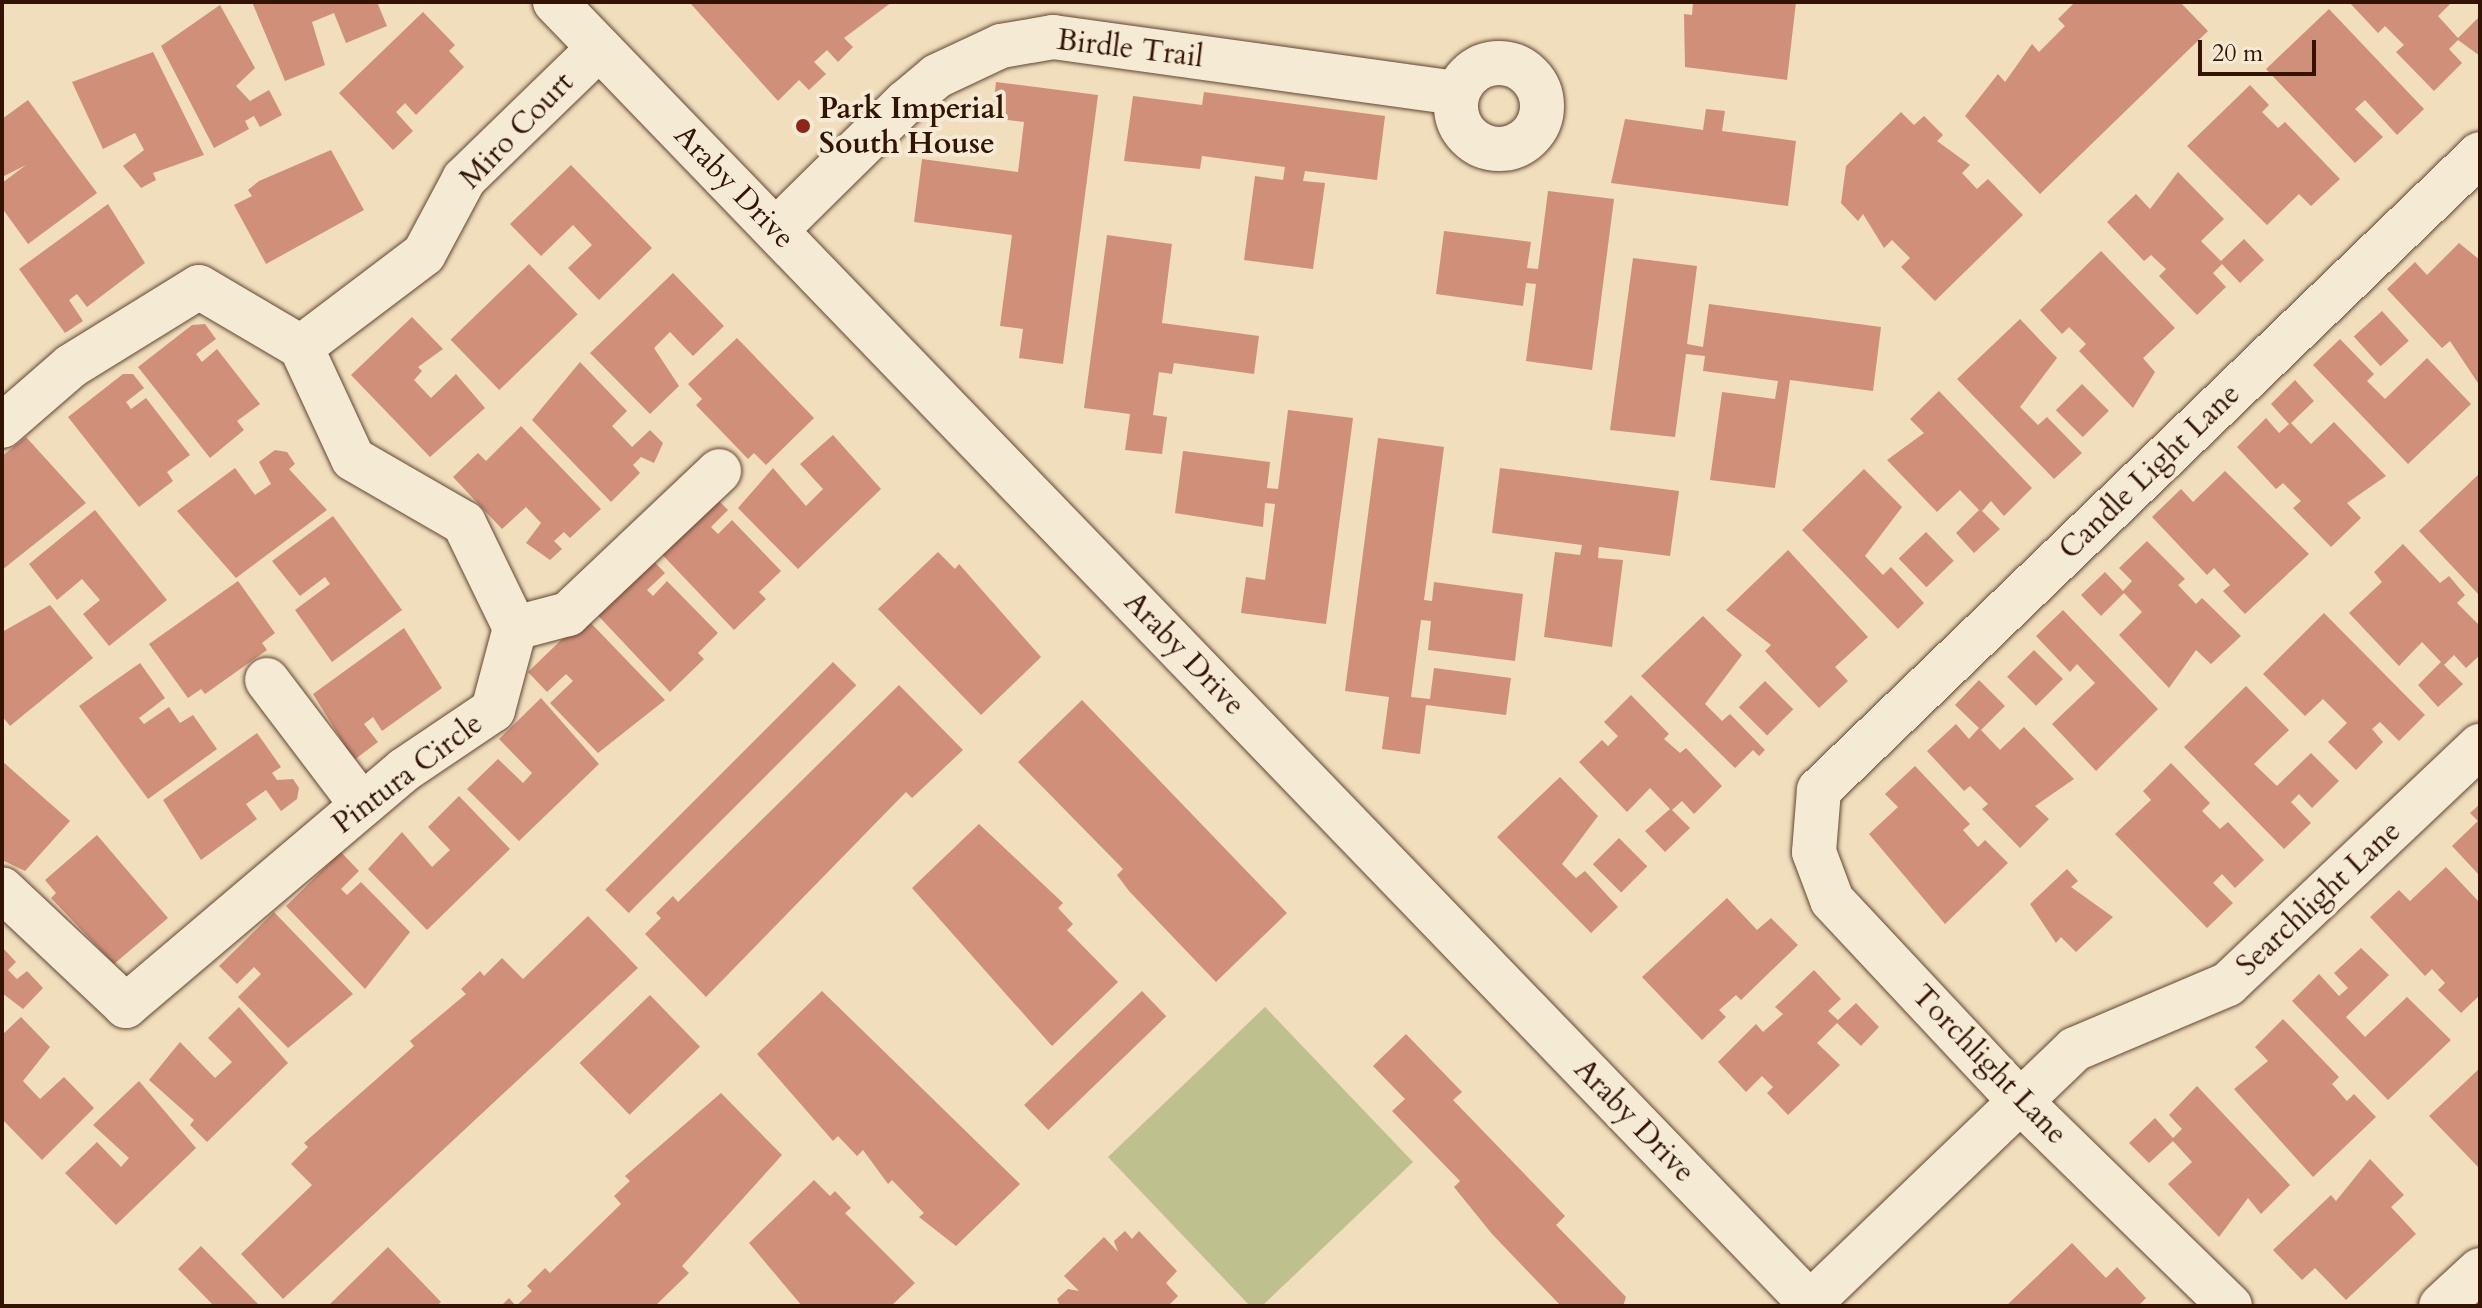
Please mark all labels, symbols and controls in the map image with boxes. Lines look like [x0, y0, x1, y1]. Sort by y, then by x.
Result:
street label: Birdle Trail [1055, 22, 1205, 76]
scale bar [2202, 24, 2320, 74]
text: 20 m [2212, 37, 2263, 70]
street label: Miro Court [453, 65, 581, 197]
place label: Park Imperial South House [819, 91, 1005, 162]
marker: Park Imperial South House [794, 117, 812, 135]
street label: Araby Drive [666, 118, 802, 256]
street label: Candle Light Lane [2052, 377, 2248, 567]
street label: Araby Drive [1116, 585, 1252, 723]
street label: Pintura Circle [326, 706, 490, 842]
street label: Searchlight Lane [2229, 814, 2409, 984]
street label: Torchlight Lane [1904, 978, 2074, 1152]
street label: Araby Drive [1566, 1052, 1702, 1190]

